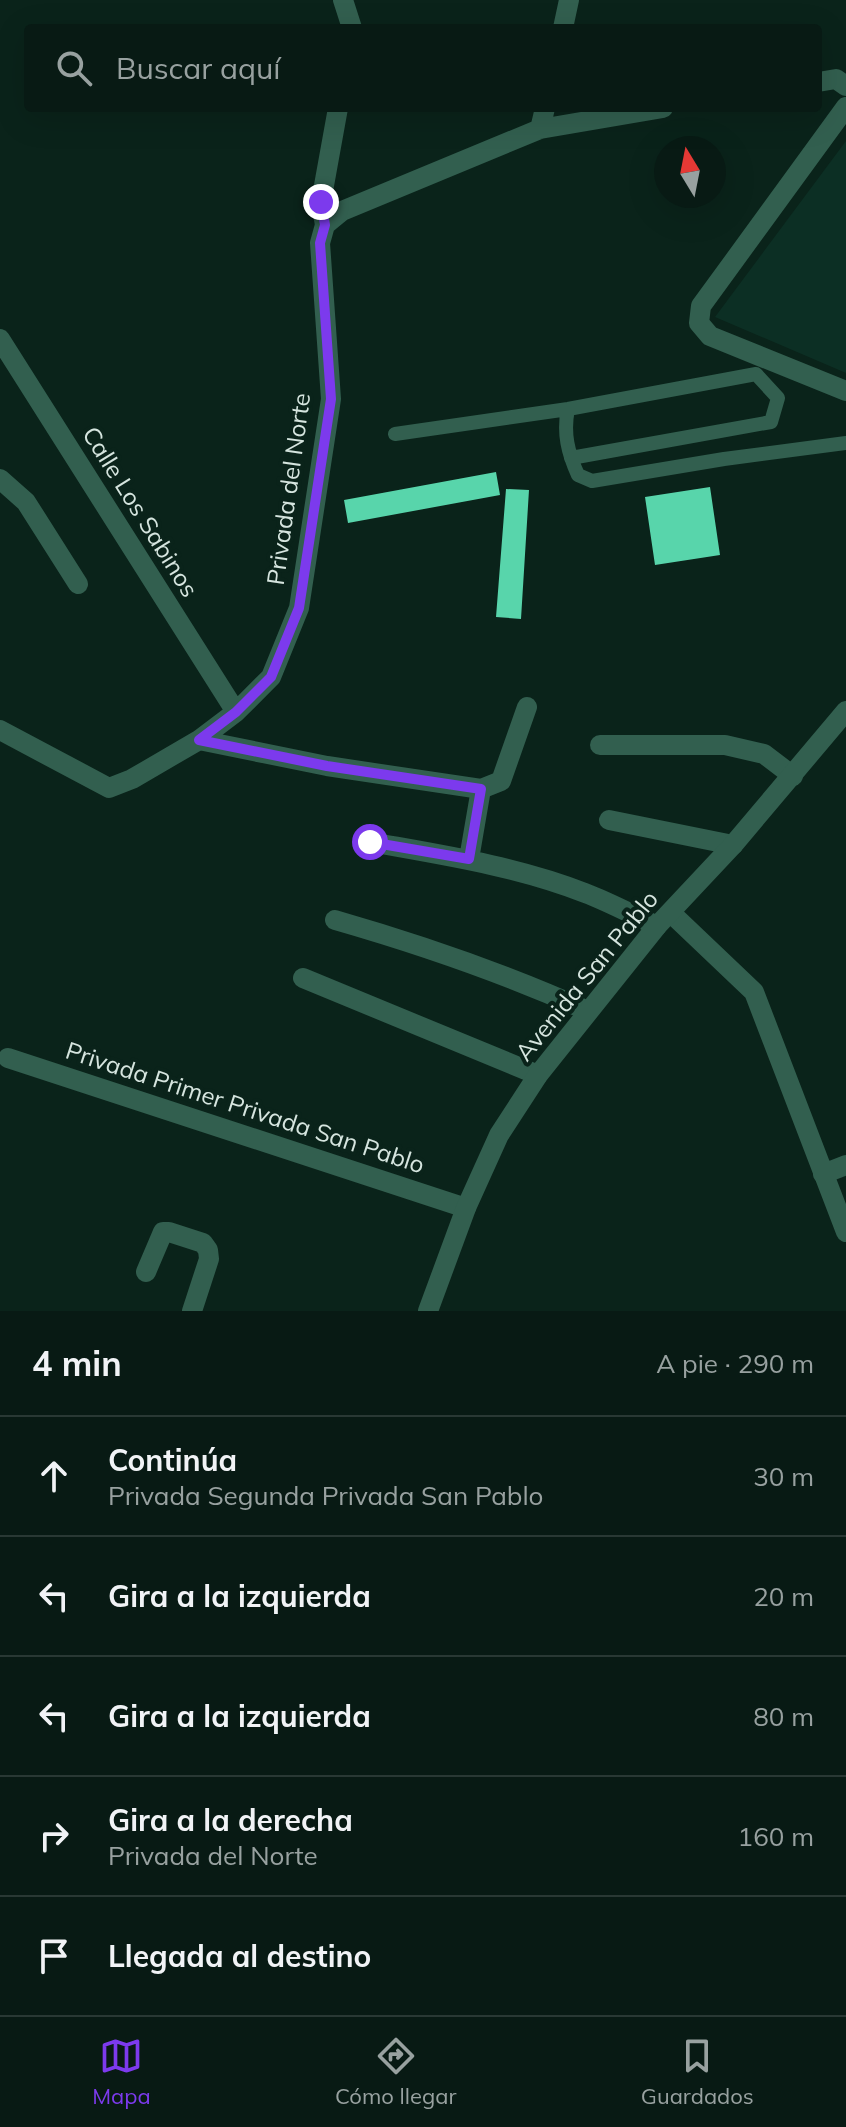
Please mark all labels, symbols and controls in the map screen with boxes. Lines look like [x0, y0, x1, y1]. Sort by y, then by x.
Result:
search box [24, 24, 822, 112]
icon: search [52, 46, 96, 90]
text: Buscar aquí [116, 49, 281, 87]
north arrow [654, 136, 726, 208]
route end [303, 184, 339, 220]
street label: Privada del Norte [260, 391, 316, 587]
street label: Calle Los Sabinos [76, 421, 205, 602]
route start [352, 824, 388, 860]
street label: Avenida San Pablo [508, 884, 664, 1067]
street label: Privada Primer Privada San Pablo [62, 1035, 428, 1179]
text: 4 min [32, 1342, 122, 1385]
text: A pie · 290 m [656, 1347, 814, 1380]
text: Continúa [108, 1441, 237, 1479]
icon: ahead [32, 1454, 76, 1498]
text: 30 m [753, 1460, 814, 1493]
text: Privada Segunda Privada San Pablo [108, 1479, 543, 1512]
icon: left [32, 1574, 76, 1618]
text: Gira a la izquierda [108, 1577, 371, 1615]
text: 20 m [753, 1580, 814, 1613]
icon: left [32, 1694, 76, 1738]
text: Gira a la izquierda [108, 1697, 371, 1735]
text: 80 m [753, 1700, 814, 1733]
text: Gira a la derecha [108, 1801, 353, 1839]
icon: right [32, 1814, 76, 1858]
text: 160 m [738, 1820, 814, 1853]
text: Privada del Norte [108, 1839, 318, 1872]
icon: arrive [32, 1934, 76, 1978]
text: Llegada al destino [108, 1937, 371, 1975]
tab: Mapa [92, 2034, 151, 2110]
tab: Cómo llegar [335, 2034, 456, 2110]
tab: Guardados [641, 2034, 754, 2110]

